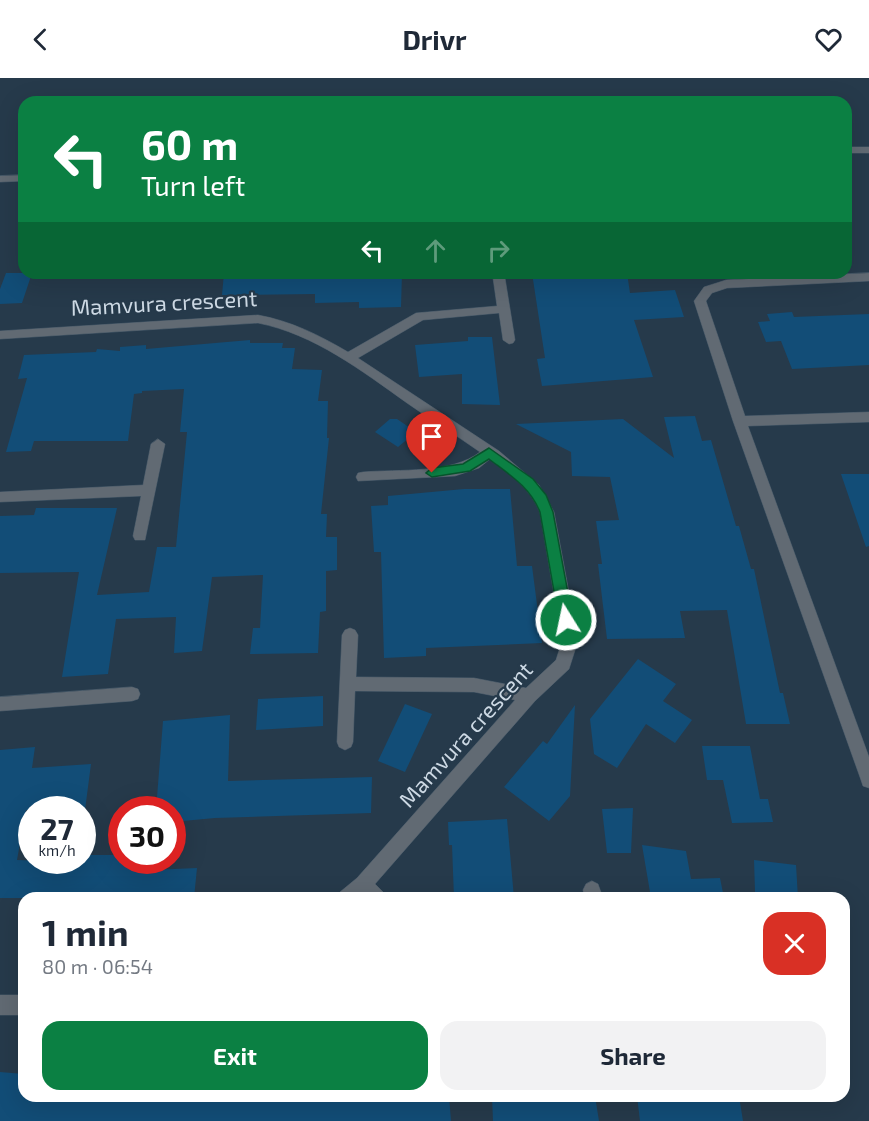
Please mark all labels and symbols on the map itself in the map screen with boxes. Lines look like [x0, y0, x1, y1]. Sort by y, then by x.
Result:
street label: Mamvura crescent [70, 284, 258, 320]
pin [406, 411, 457, 473]
position arrow [534, 588, 598, 652]
street label: Mamvura crescent [393, 656, 537, 812]
speed limit sign: 30 [108, 796, 186, 874]

